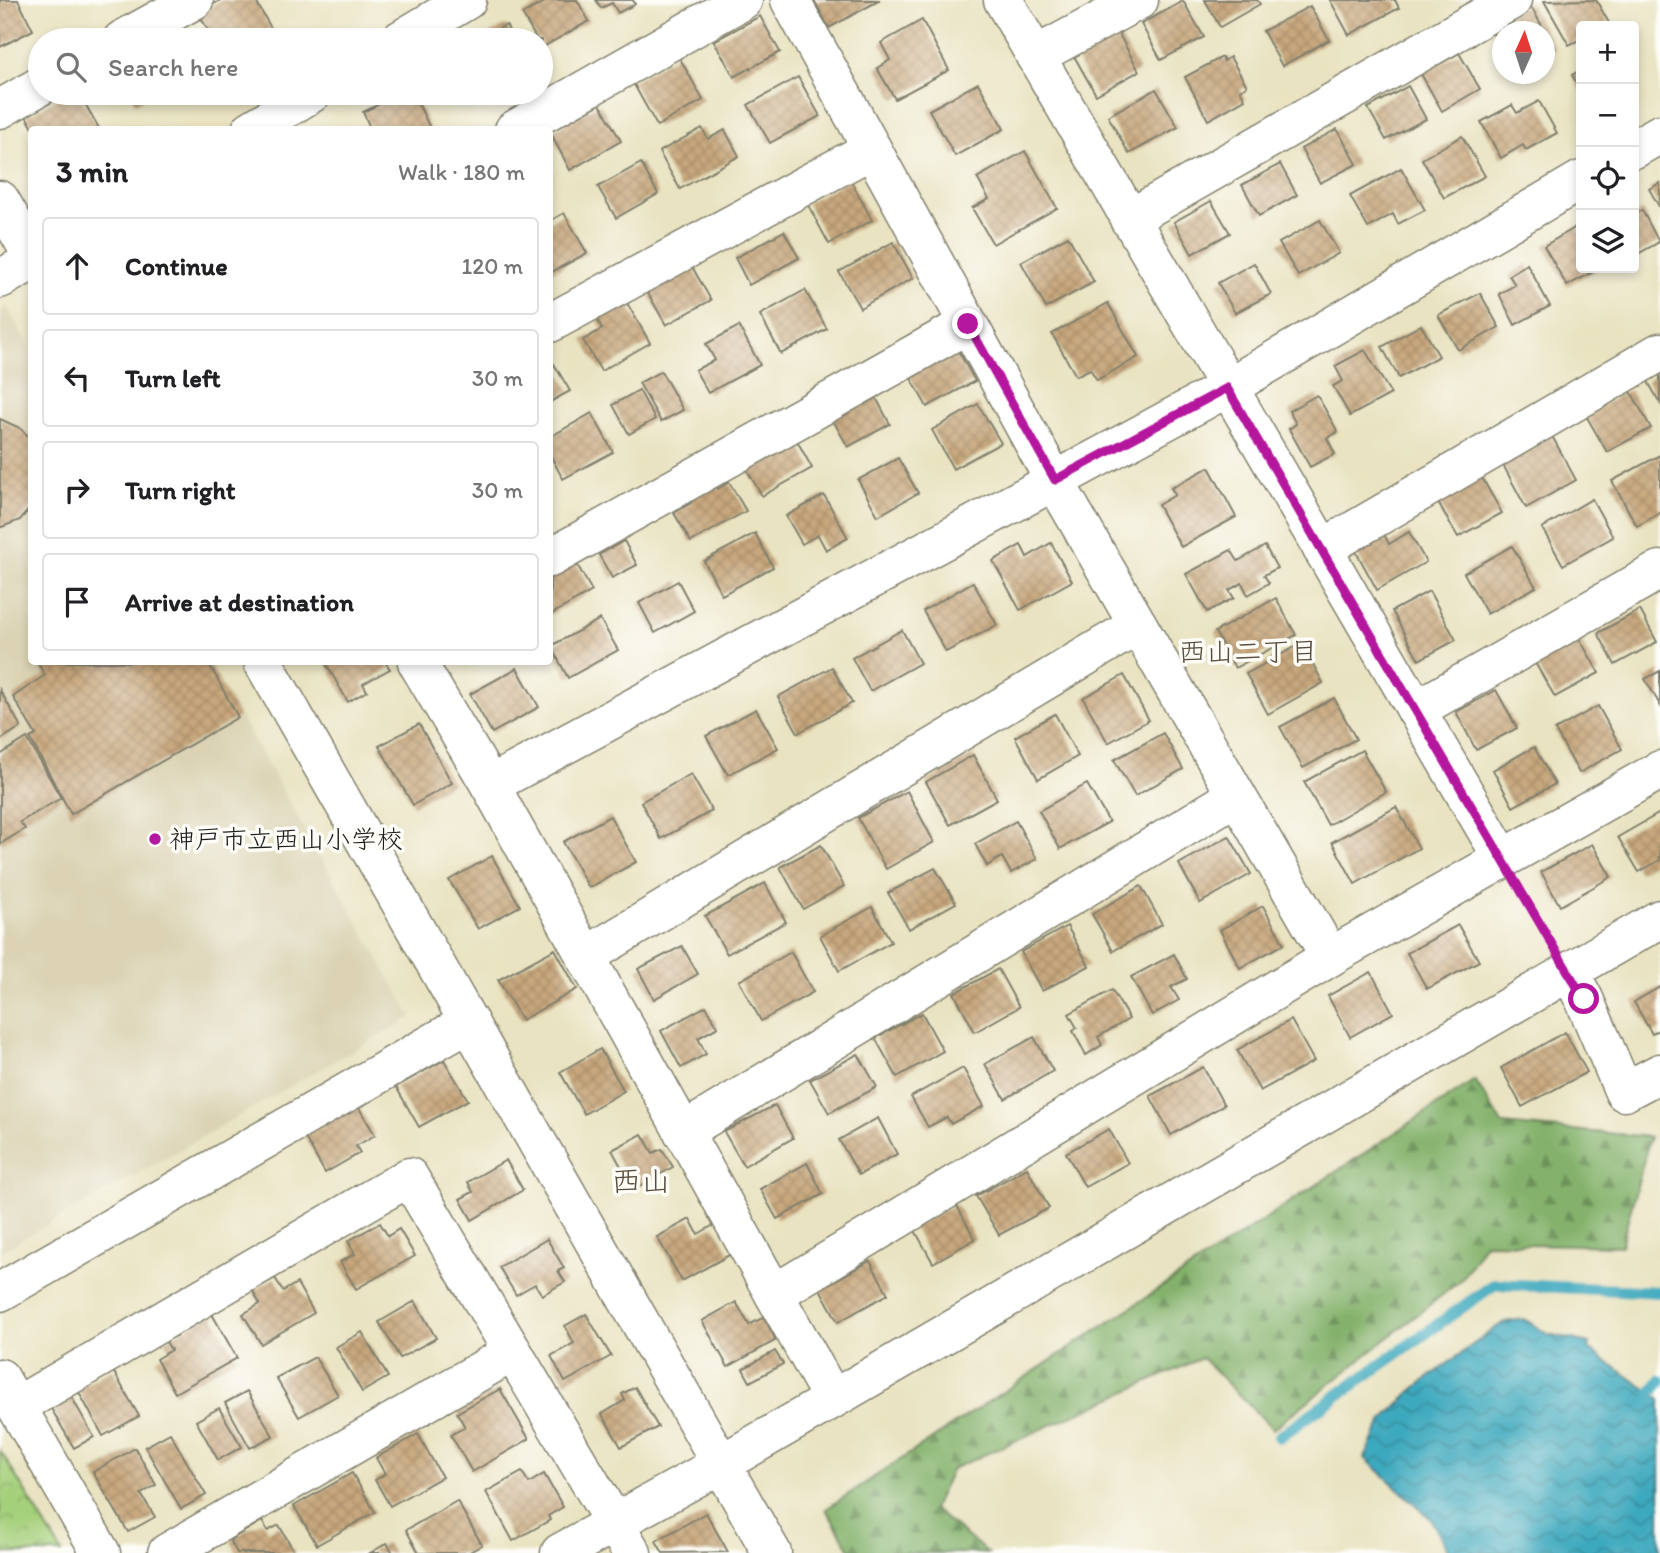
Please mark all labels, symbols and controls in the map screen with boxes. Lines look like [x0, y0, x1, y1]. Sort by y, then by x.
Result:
north arrow [1492, 21, 1555, 84]
map controls [1576, 21, 1639, 273]
button: + [1576, 21, 1639, 84]
search box [28, 28, 553, 105]
icon: search [52, 48, 90, 86]
text: Search here [108, 51, 238, 83]
button: − [1576, 84, 1639, 147]
button: locate [1576, 147, 1639, 210]
text: 3 min [56, 153, 128, 190]
text: Walk · 180 m [398, 158, 525, 186]
button: layers [1576, 210, 1639, 273]
icon: ahead [58, 247, 96, 285]
text: Continue [125, 250, 228, 282]
text: 120 m [462, 252, 523, 280]
route end [952, 308, 983, 339]
icon: left [58, 359, 96, 397]
text: Turn left [125, 362, 221, 394]
text: 30 m [472, 364, 523, 392]
icon: right [58, 471, 96, 509]
text: Turn right [125, 474, 236, 506]
text: 30 m [472, 476, 523, 504]
icon: arrive [58, 583, 96, 621]
text: Arrive at destination [125, 586, 354, 618]
district label: 西山二丁目 [1178, 634, 1318, 668]
place label: 神戸市立西山小学校 [169, 823, 403, 855]
marker: 神戸市立西山小学校 [147, 831, 163, 847]
route start [1568, 983, 1599, 1014]
district label: 西山 [611, 1162, 671, 1199]

